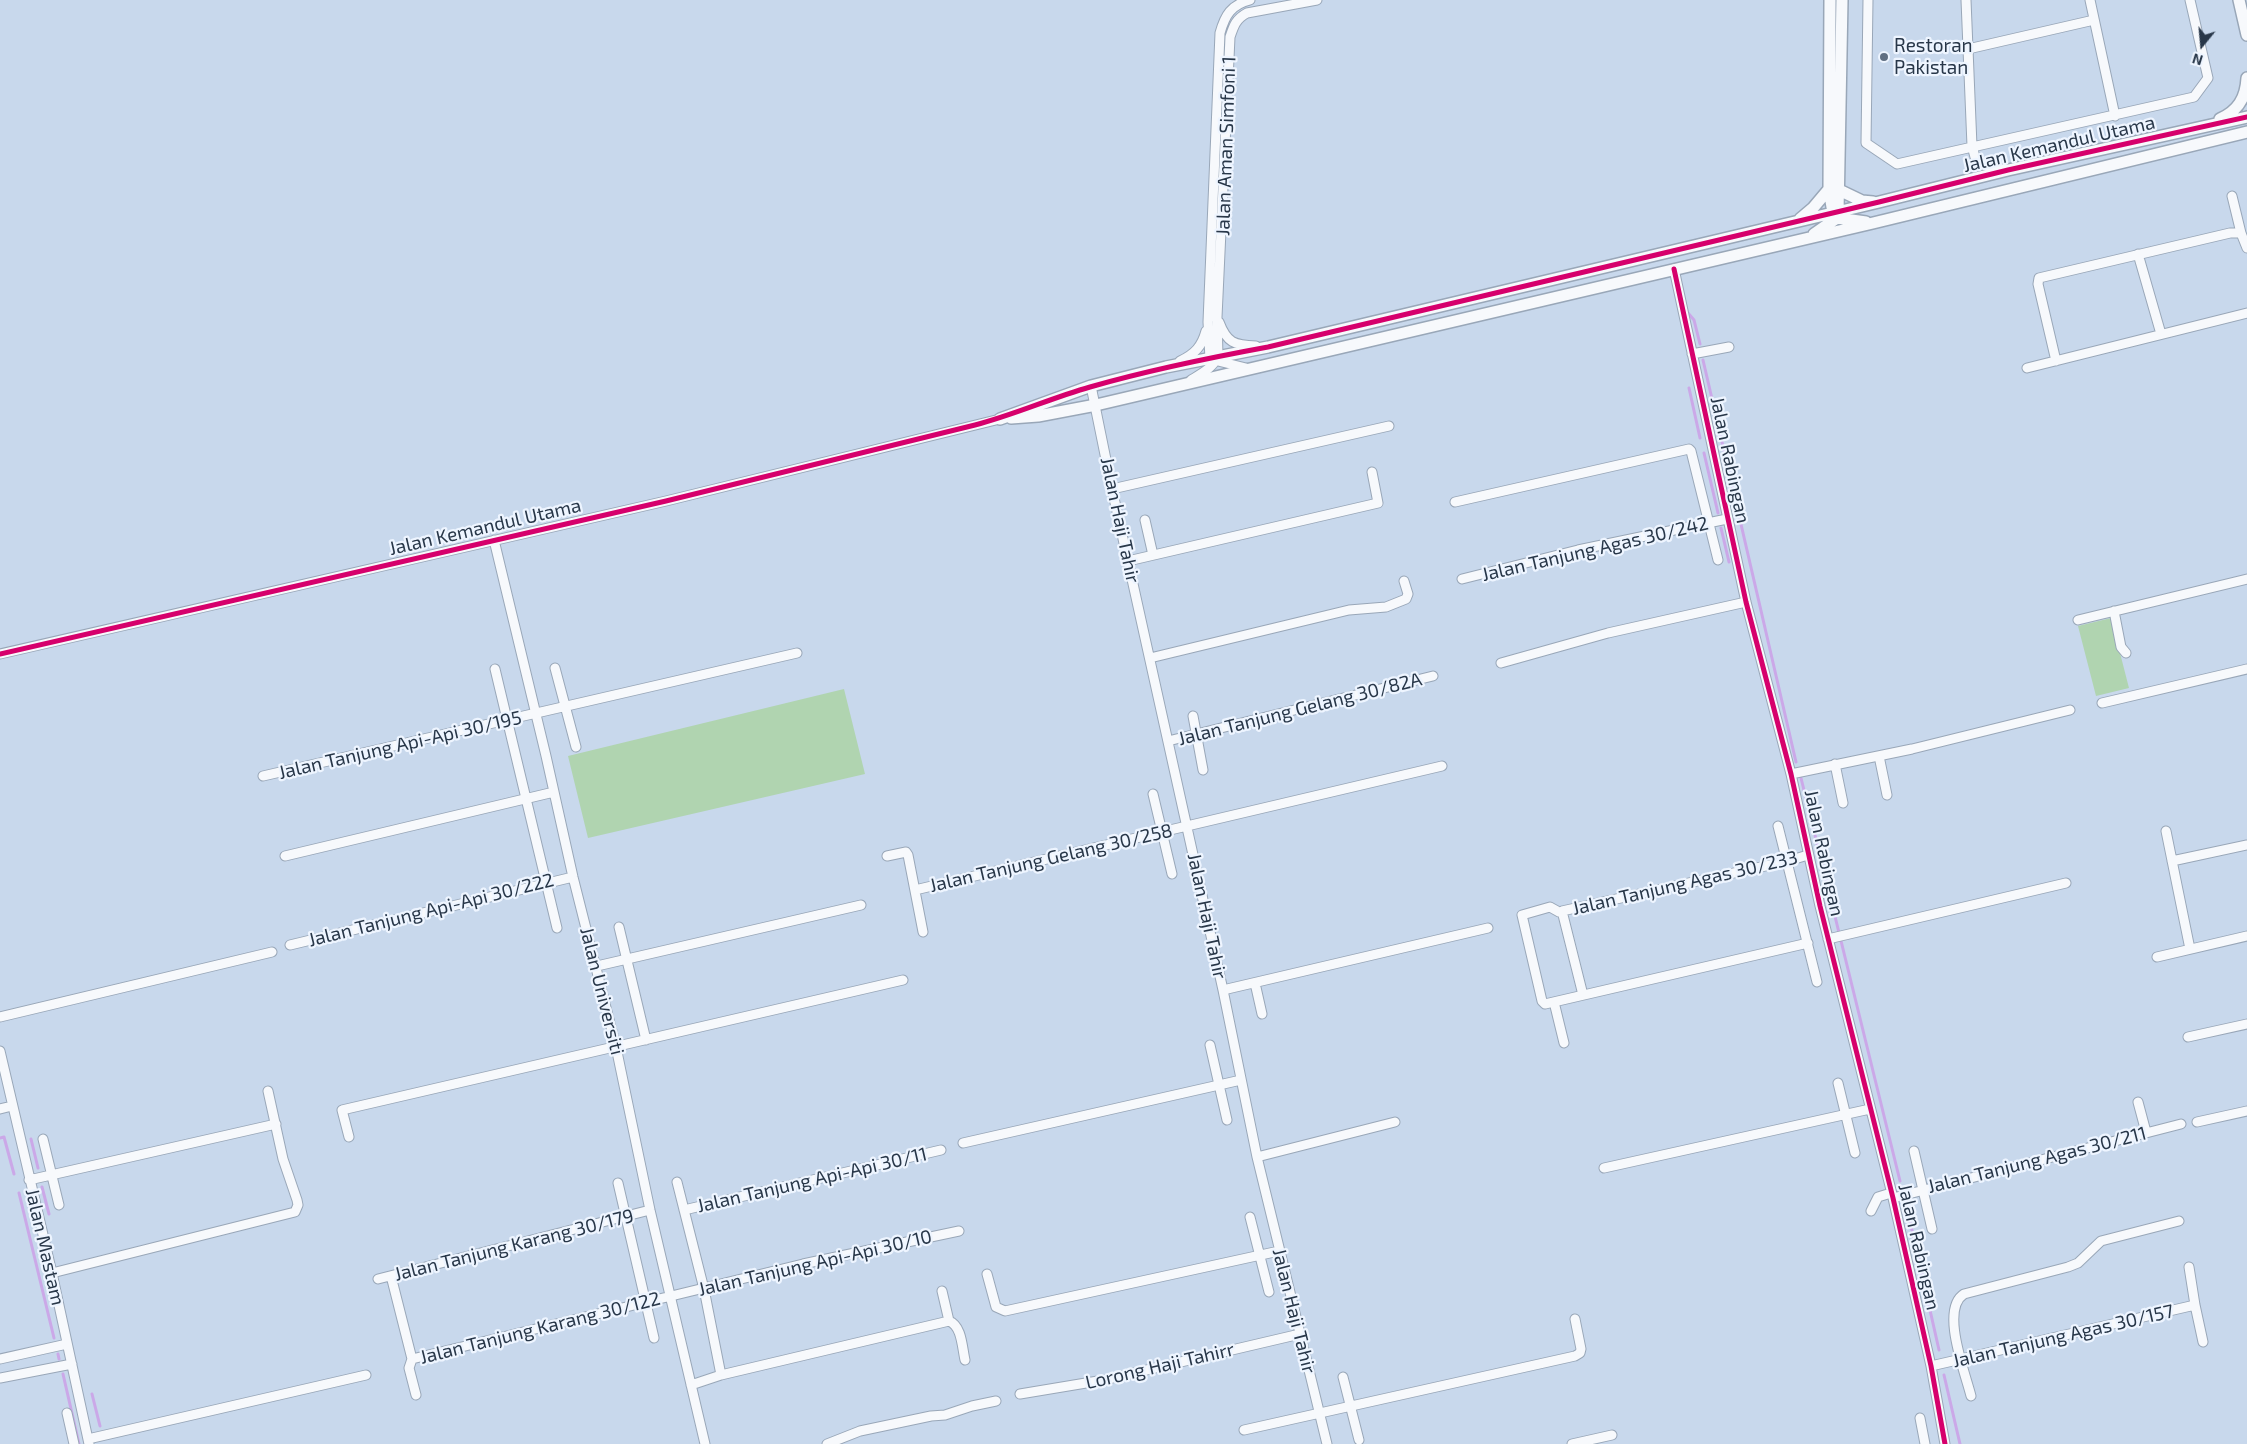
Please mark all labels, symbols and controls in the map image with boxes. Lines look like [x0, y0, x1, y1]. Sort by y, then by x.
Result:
north arrow [2177, 20, 2227, 70]
place label: Restoran Pakistan [1894, 35, 1973, 79]
text: N [2190, 50, 2205, 69]
marker: Restoran Pakistan [1878, 51, 1890, 63]
street label: Jalan Aman Simfoni 1 [1211, 56, 1241, 236]
street label: Jalan Kemandul Utama [1961, 111, 2157, 177]
street label: Jalan Rabingan [1705, 395, 1755, 525]
street label: Jalan Haji Tahir [1096, 455, 1144, 585]
street label: Jalan Kemandul Utama [387, 494, 583, 560]
street label: Jalan Tanjung Agas 30/242 [1479, 512, 1711, 586]
street label: Jalan Tanjung Gelang 30/82A [1176, 668, 1424, 750]
street label: Jalan Tanjung Api-Api 30/195 [276, 706, 524, 784]
street label: Jalan Rabingan [1799, 788, 1849, 918]
street label: Jalan Tanjung Gelang 30/258 [927, 819, 1175, 897]
street label: Jalan Tanjung Agas 30/233 [1570, 846, 1800, 920]
street label: Jalan Haji Tahir [1183, 851, 1231, 981]
street label: Jalan Tanjung Api-Api 30/222 [306, 868, 556, 952]
street label: Jalan Universiti [575, 925, 629, 1057]
street label: Jalan Tanjung Agas 30/211 [1925, 1122, 2149, 1198]
street label: Jalan Tanjung Api-Api 30/11 [695, 1142, 929, 1218]
street label: Jalan Rabingan [1893, 1182, 1945, 1312]
street label: Jalan Mastam [20, 1186, 70, 1308]
street label: Jalan Tanjung Karang 30/179 [392, 1204, 636, 1286]
street label: Jalan Tanjung Api-Api 30/10 [696, 1225, 934, 1301]
street label: Jalan Haji Tahir [1267, 1246, 1321, 1376]
street label: Jalan Tanjung Karang 30/122 [418, 1287, 662, 1369]
street label: Jalan Tanjung Agas 30/157 [1950, 1299, 2176, 1373]
street label: Lorong Haji Tahirr [1083, 1338, 1237, 1394]

